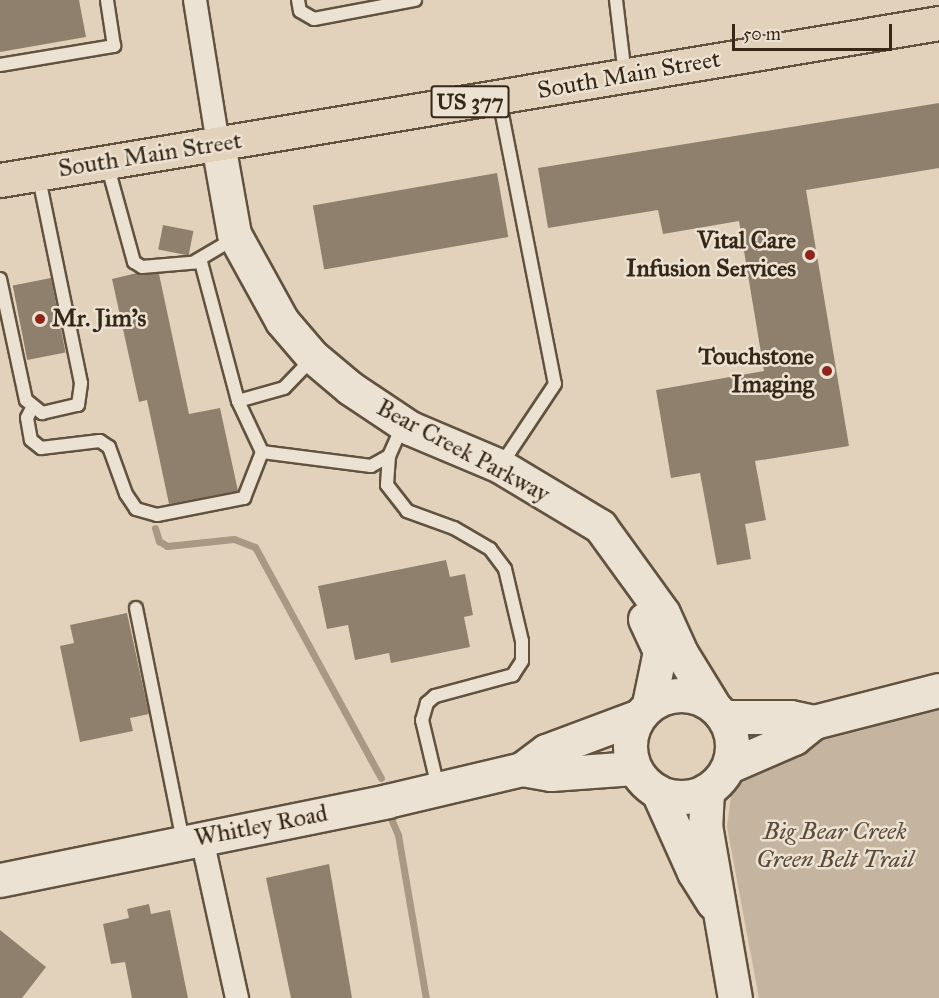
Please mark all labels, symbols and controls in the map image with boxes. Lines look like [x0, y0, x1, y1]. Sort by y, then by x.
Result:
scale bar [735, 12, 896, 50]
text: 50 m [743, 23, 781, 45]
street label: South Main Street [535, 45, 723, 105]
road number: US 377 [430, 83, 510, 121]
street label: South Main Street [56, 126, 244, 184]
place label: Vital Care Infusion Services [626, 227, 796, 283]
marker: Vital Care Infusion Services [801, 246, 819, 264]
place label: Mr. Jim's [52, 305, 146, 333]
marker: Mr. Jim's [33, 312, 47, 326]
place label: Touchstone Imaging [699, 343, 814, 399]
marker: Touchstone Imaging [818, 362, 836, 380]
street label: Bear Creek Parkway [372, 393, 554, 509]
street label: Whitley Road [192, 799, 330, 853]
park label: Big Bear Creek Green Belt Trail [756, 818, 914, 874]

